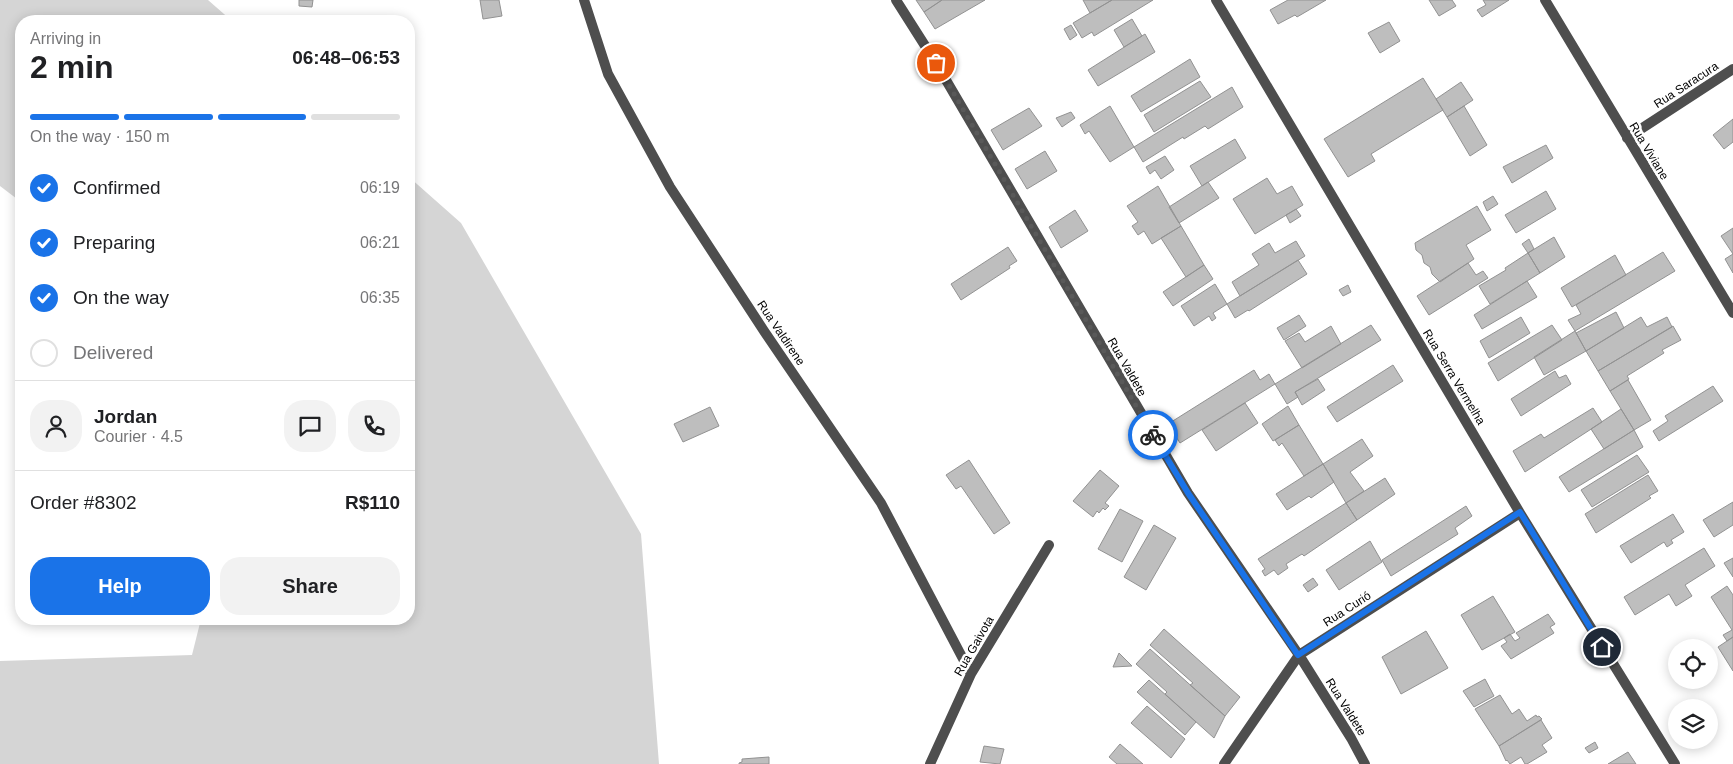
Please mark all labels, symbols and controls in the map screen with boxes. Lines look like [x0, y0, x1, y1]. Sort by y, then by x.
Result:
text: Arriving in [30, 30, 101, 47]
pin [915, 42, 957, 84]
text: 06:48–06:53 [292, 47, 400, 68]
text: 2 min [30, 49, 114, 85]
icon: bag [922, 49, 950, 77]
street label: Rua Saracura [1651, 59, 1721, 111]
street label: Rua Viviane [1626, 120, 1672, 183]
text: On the way · 150 m [30, 128, 170, 145]
icon: check [30, 174, 58, 202]
text: Confirmed [73, 177, 161, 198]
text: 06:19 [360, 179, 400, 196]
icon: check [30, 229, 58, 257]
text: Preparing [73, 232, 155, 253]
text: 06:21 [360, 234, 400, 251]
icon: check [30, 284, 58, 312]
text: On the way [73, 287, 169, 308]
text: 06:35 [360, 289, 400, 306]
street label: Rua Valdirene [754, 298, 808, 368]
street label: Rua Serra Vermelha [1420, 327, 1488, 427]
street label: Rua Valdete [1105, 335, 1150, 399]
text: Delivered [73, 342, 153, 363]
button: person [30, 400, 82, 452]
button: chat [284, 400, 336, 452]
button: phone [348, 400, 400, 452]
text: Jordan [94, 406, 157, 427]
courier [1128, 410, 1178, 460]
icon: bike [1139, 421, 1167, 449]
text: Courier · 4.5 [94, 428, 183, 445]
text: Order #8302 [30, 492, 137, 513]
text: R$110 [345, 492, 400, 513]
button: Help [30, 557, 210, 615]
button: Share [220, 557, 400, 615]
street label: Rua Curió [1321, 588, 1374, 630]
street label: Rua Gaivota [951, 613, 997, 678]
pin [1581, 626, 1623, 668]
icon: home [1588, 633, 1616, 661]
map controls [1668, 639, 1718, 749]
button: locate [1668, 639, 1718, 689]
street label: Rua Valdete [1323, 676, 1369, 739]
button: layers [1668, 699, 1718, 749]

